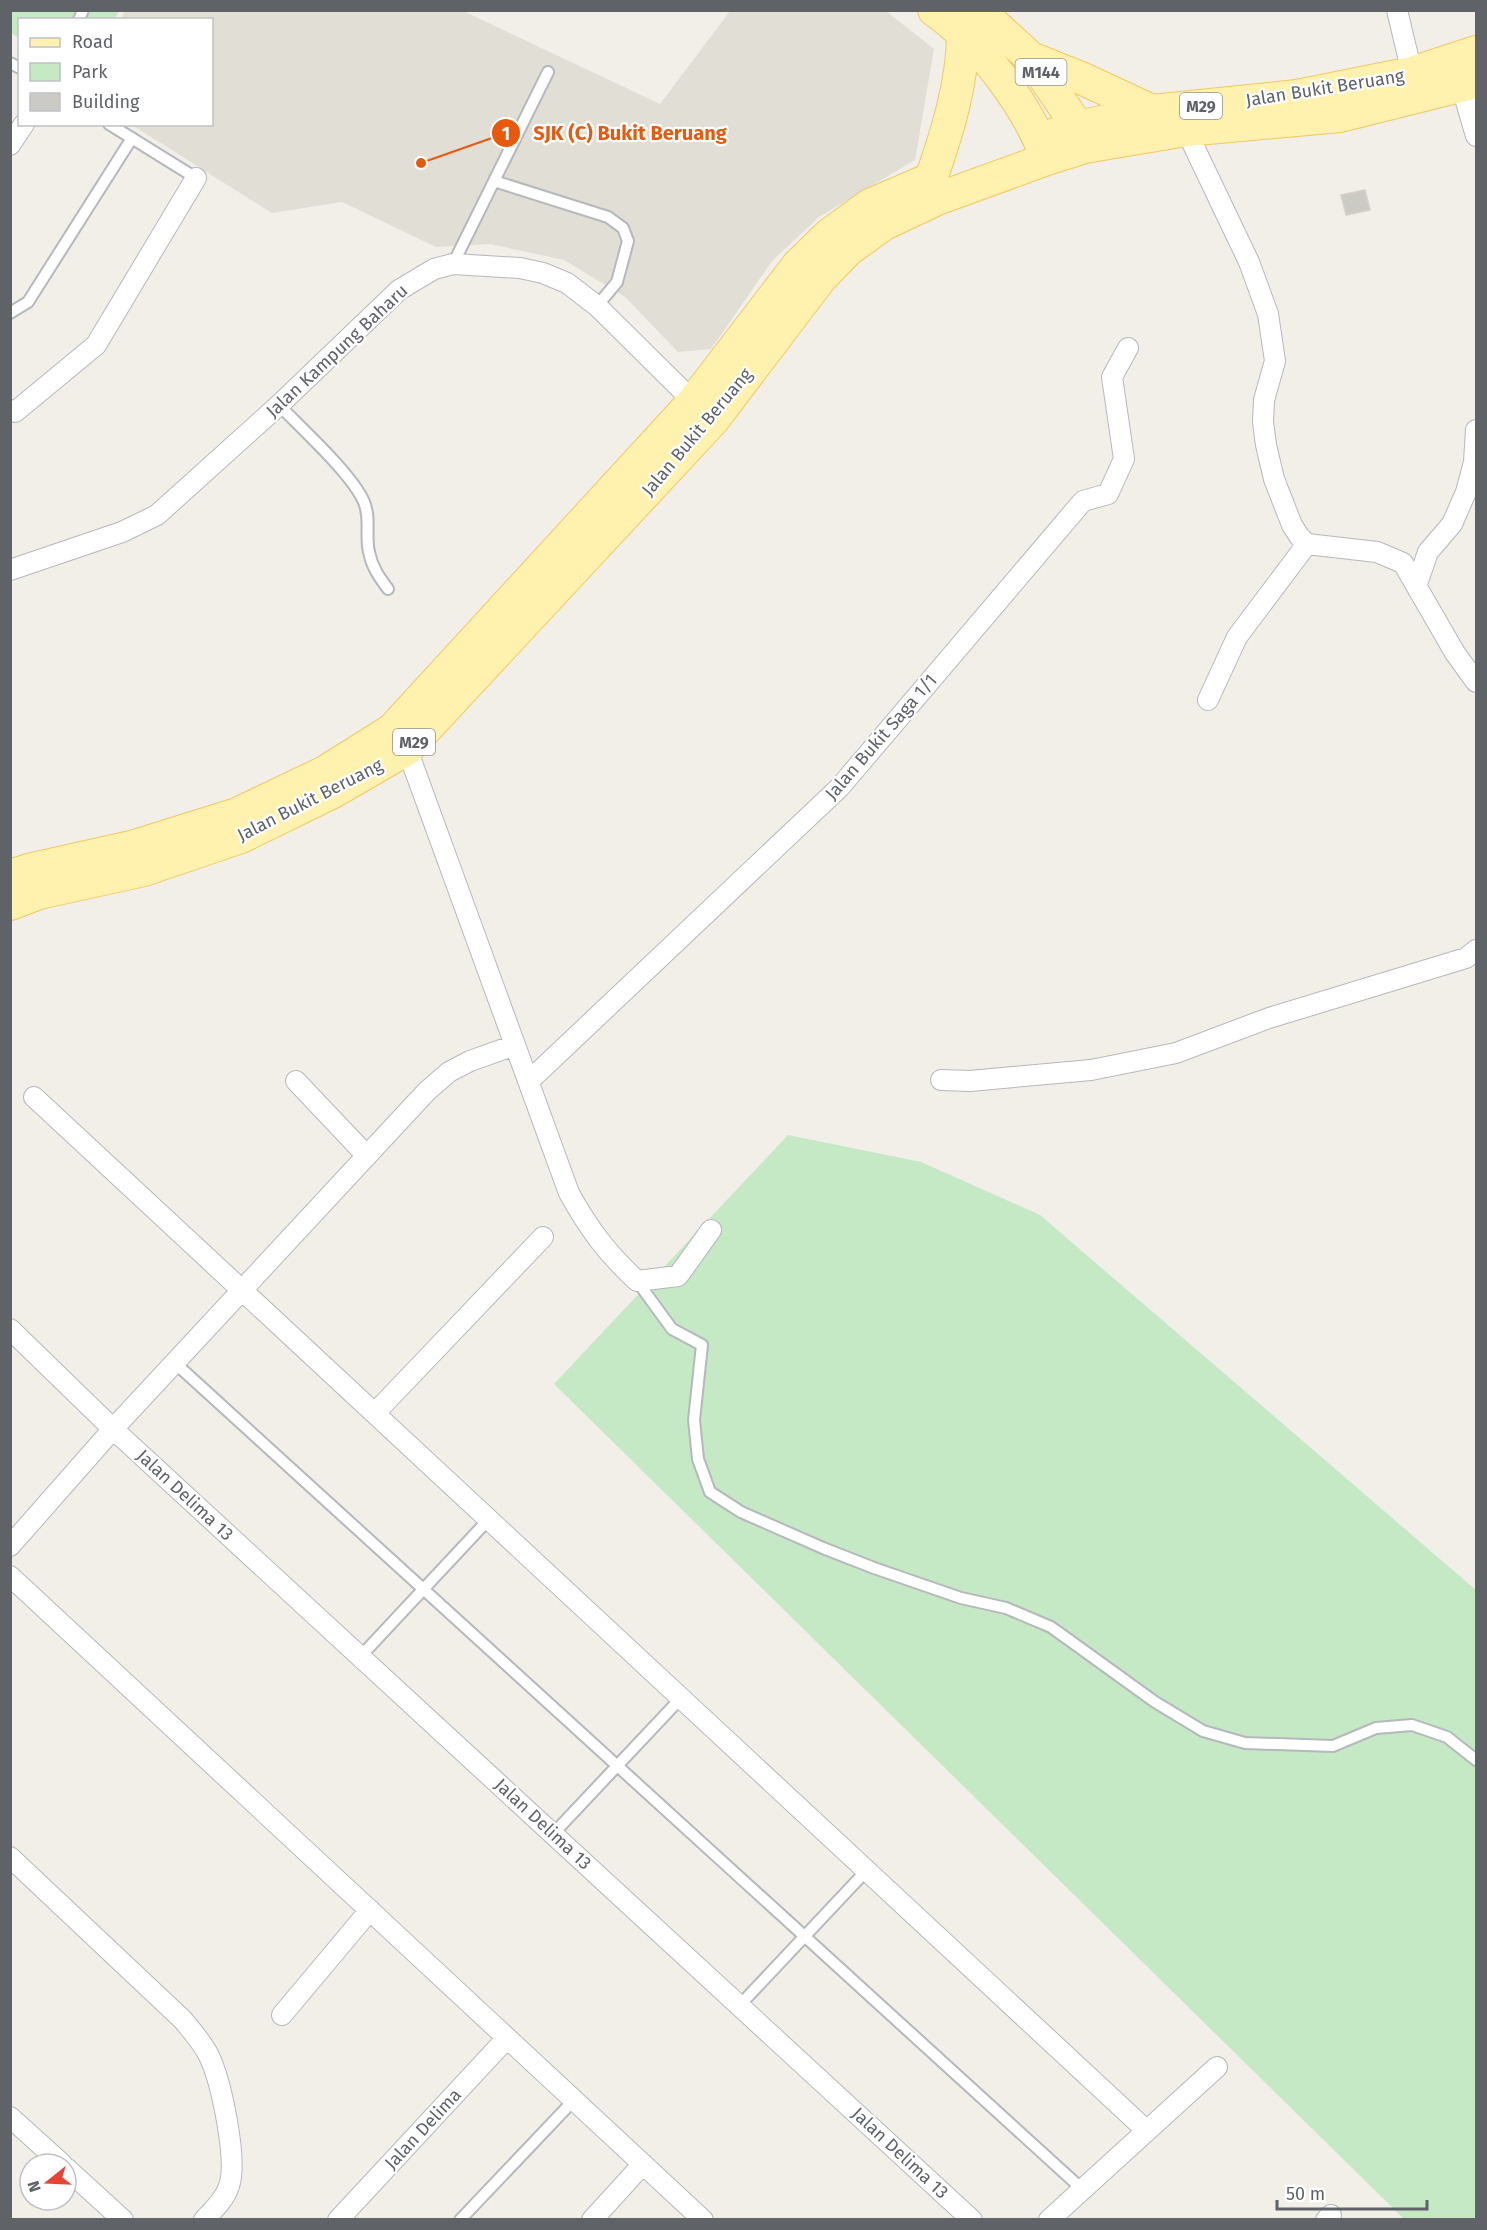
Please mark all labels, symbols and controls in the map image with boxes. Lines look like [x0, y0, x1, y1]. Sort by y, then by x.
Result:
legend [18, 18, 213, 126]
text: Road [72, 31, 114, 53]
road number: M144 [1016, 59, 1066, 85]
text: Park [72, 61, 108, 83]
street label: Jalan Bukit Beruang [1244, 65, 1406, 111]
text: Building [72, 91, 140, 113]
road number: M29 [1180, 93, 1222, 119]
callout: SJK (C) Bukit Beruang [491, 114, 738, 152]
text: SJK (C) Bukit Beruang [533, 121, 728, 145]
text: 1 [502, 123, 510, 145]
street label: Jalan Kampung Baharu [262, 280, 412, 422]
street label: Jalan Bukit Beruang [637, 363, 757, 500]
street label: Jalan Bukit Saga 1/1 [820, 670, 942, 804]
road number: M29 [393, 729, 435, 755]
street label: Jalan Bukit Beruang [234, 754, 387, 846]
street label: Jalan Delima 13 [132, 1445, 238, 1545]
street label: Jalan Delima 13 [490, 1774, 596, 1874]
street label: Jalan Delima [380, 2084, 466, 2174]
street label: Jalan Delima 13 [847, 2103, 953, 2203]
north arrow [18, 2152, 78, 2212]
scale bar [1277, 2173, 1427, 2211]
text: N [24, 2179, 45, 2194]
text: 50 m [1286, 2183, 1325, 2205]

